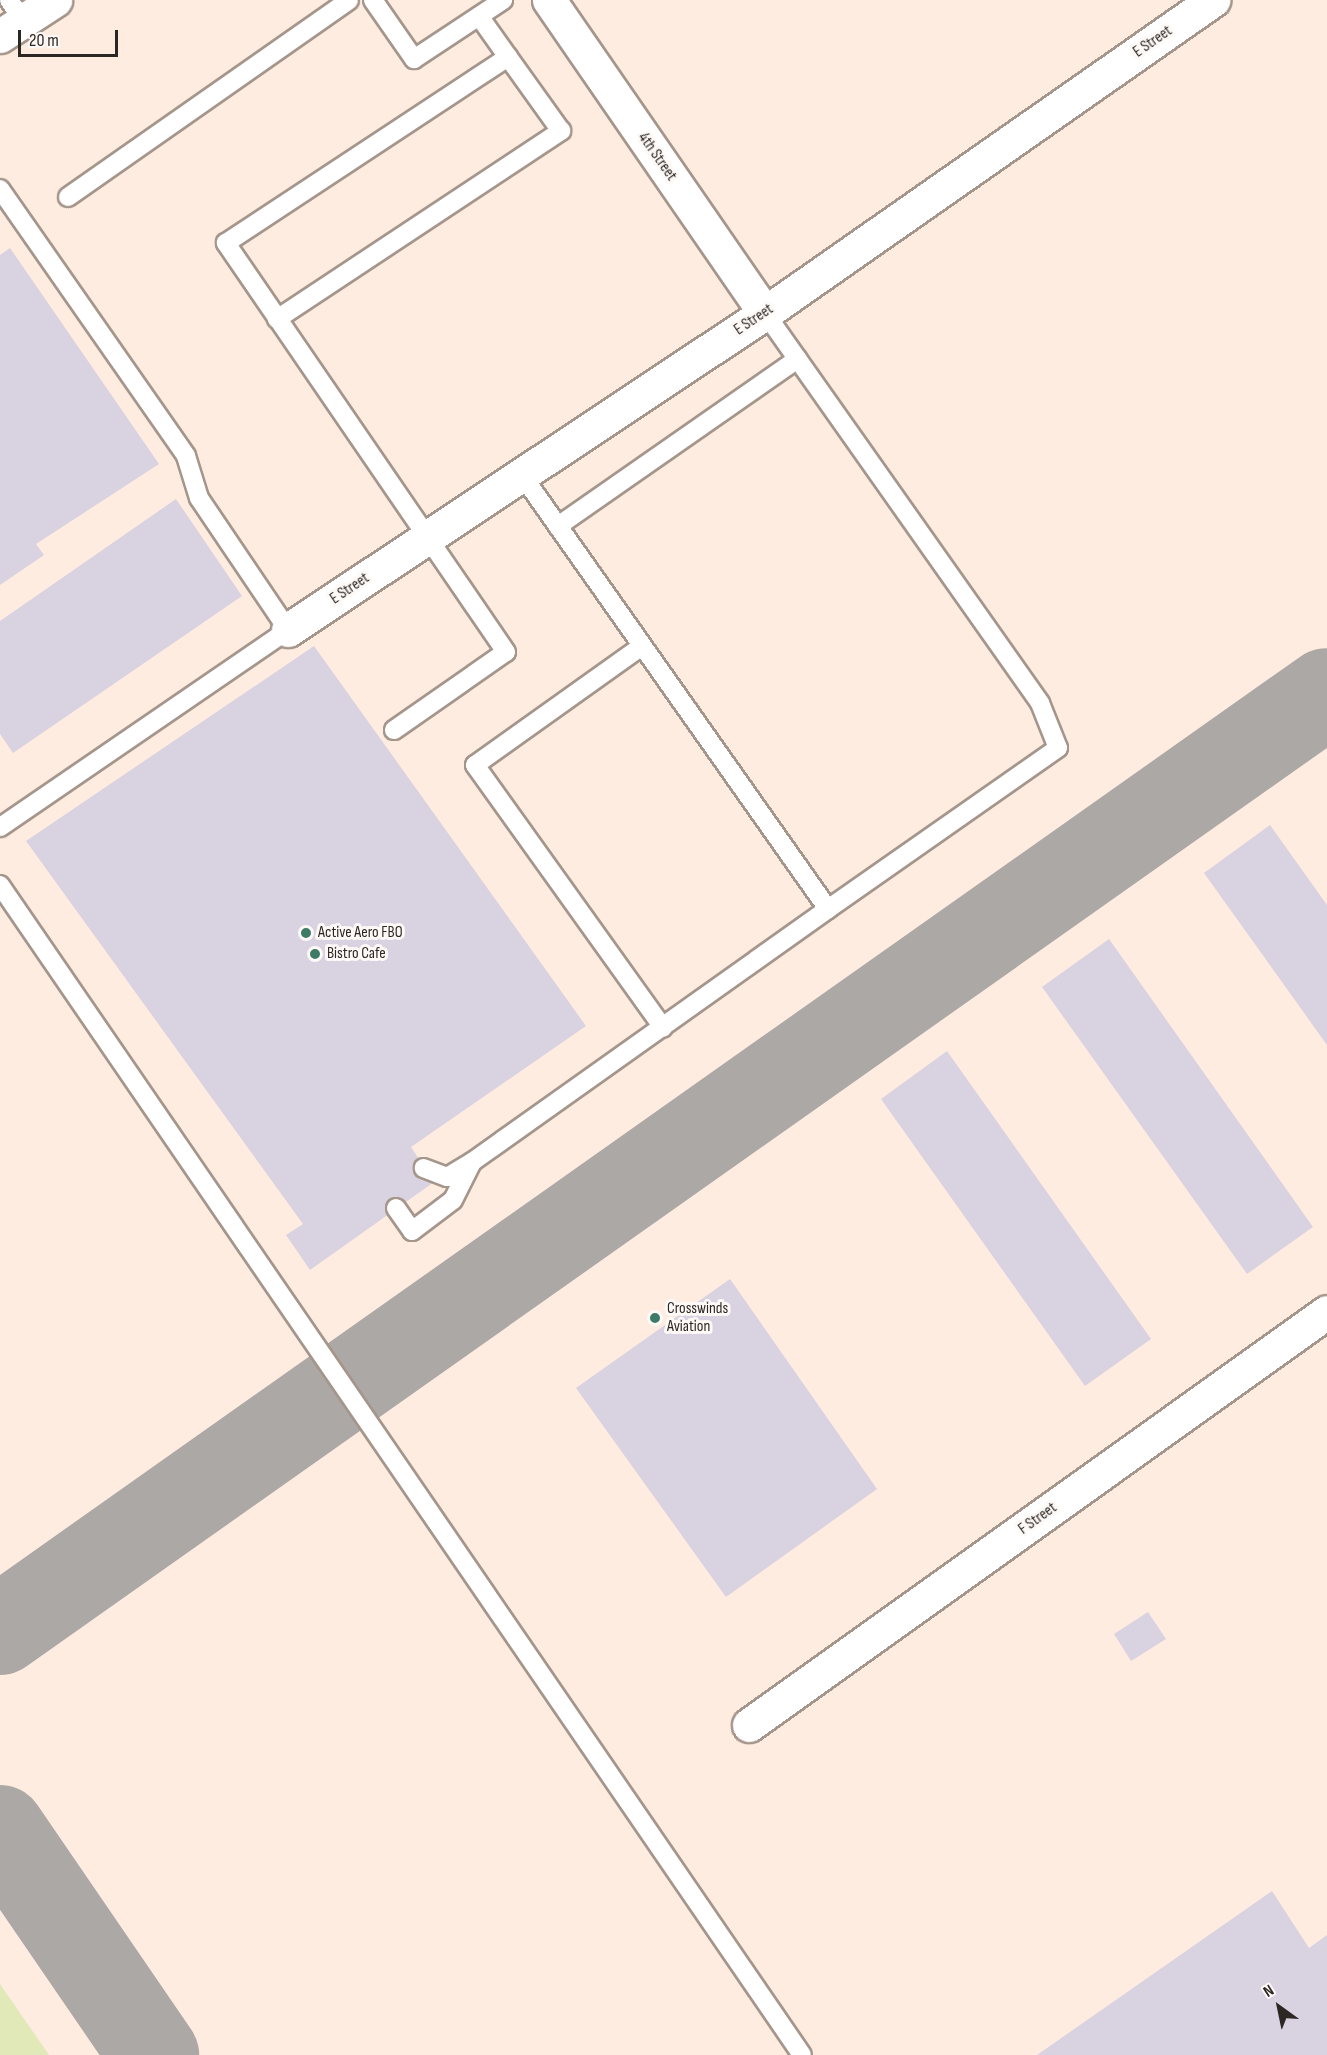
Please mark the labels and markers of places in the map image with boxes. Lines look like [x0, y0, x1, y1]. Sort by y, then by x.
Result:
place label: Active Aero FBO [318, 923, 403, 943]
marker: Active Aero FBO [299, 926, 313, 940]
place label: Bistro Cafe [327, 944, 386, 964]
marker: Bistro Cafe [308, 947, 322, 961]
place label: Crosswinds Aviation [667, 1299, 728, 1337]
marker: Crosswinds Aviation [648, 1311, 662, 1325]

